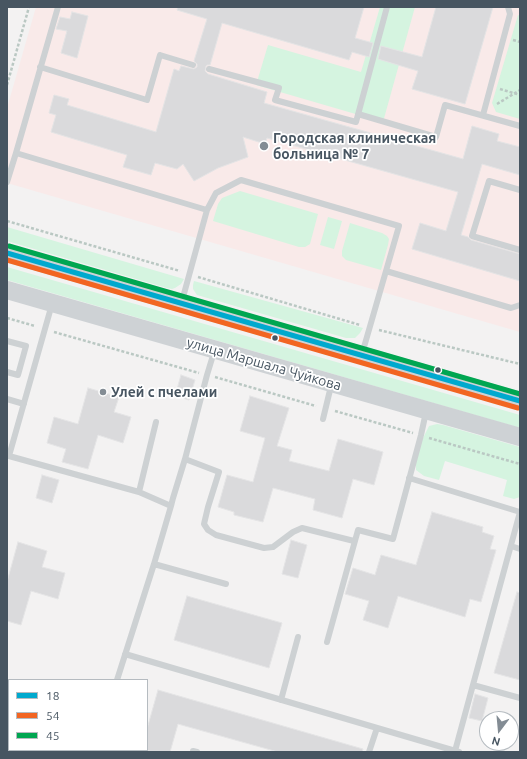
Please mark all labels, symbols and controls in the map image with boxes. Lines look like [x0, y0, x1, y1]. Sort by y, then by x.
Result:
place label: Городская клиническая больница № 7 [273, 130, 436, 162]
marker: Городская клиническая больница № 7 [258, 140, 270, 152]
unlabelled marker [270, 333, 280, 343]
street label: улица Маршала Чуйкова [185, 334, 343, 394]
unlabelled marker [433, 365, 443, 375]
place label: Улей с пчелами [111, 384, 217, 400]
marker: Улей с пчелами [98, 387, 108, 397]
legend [8, 679, 148, 751]
text: 18 [46, 689, 60, 702]
text: 54 [46, 709, 60, 722]
north arrow [479, 711, 519, 751]
text: 45 [46, 729, 60, 742]
text: N [490, 735, 502, 748]

